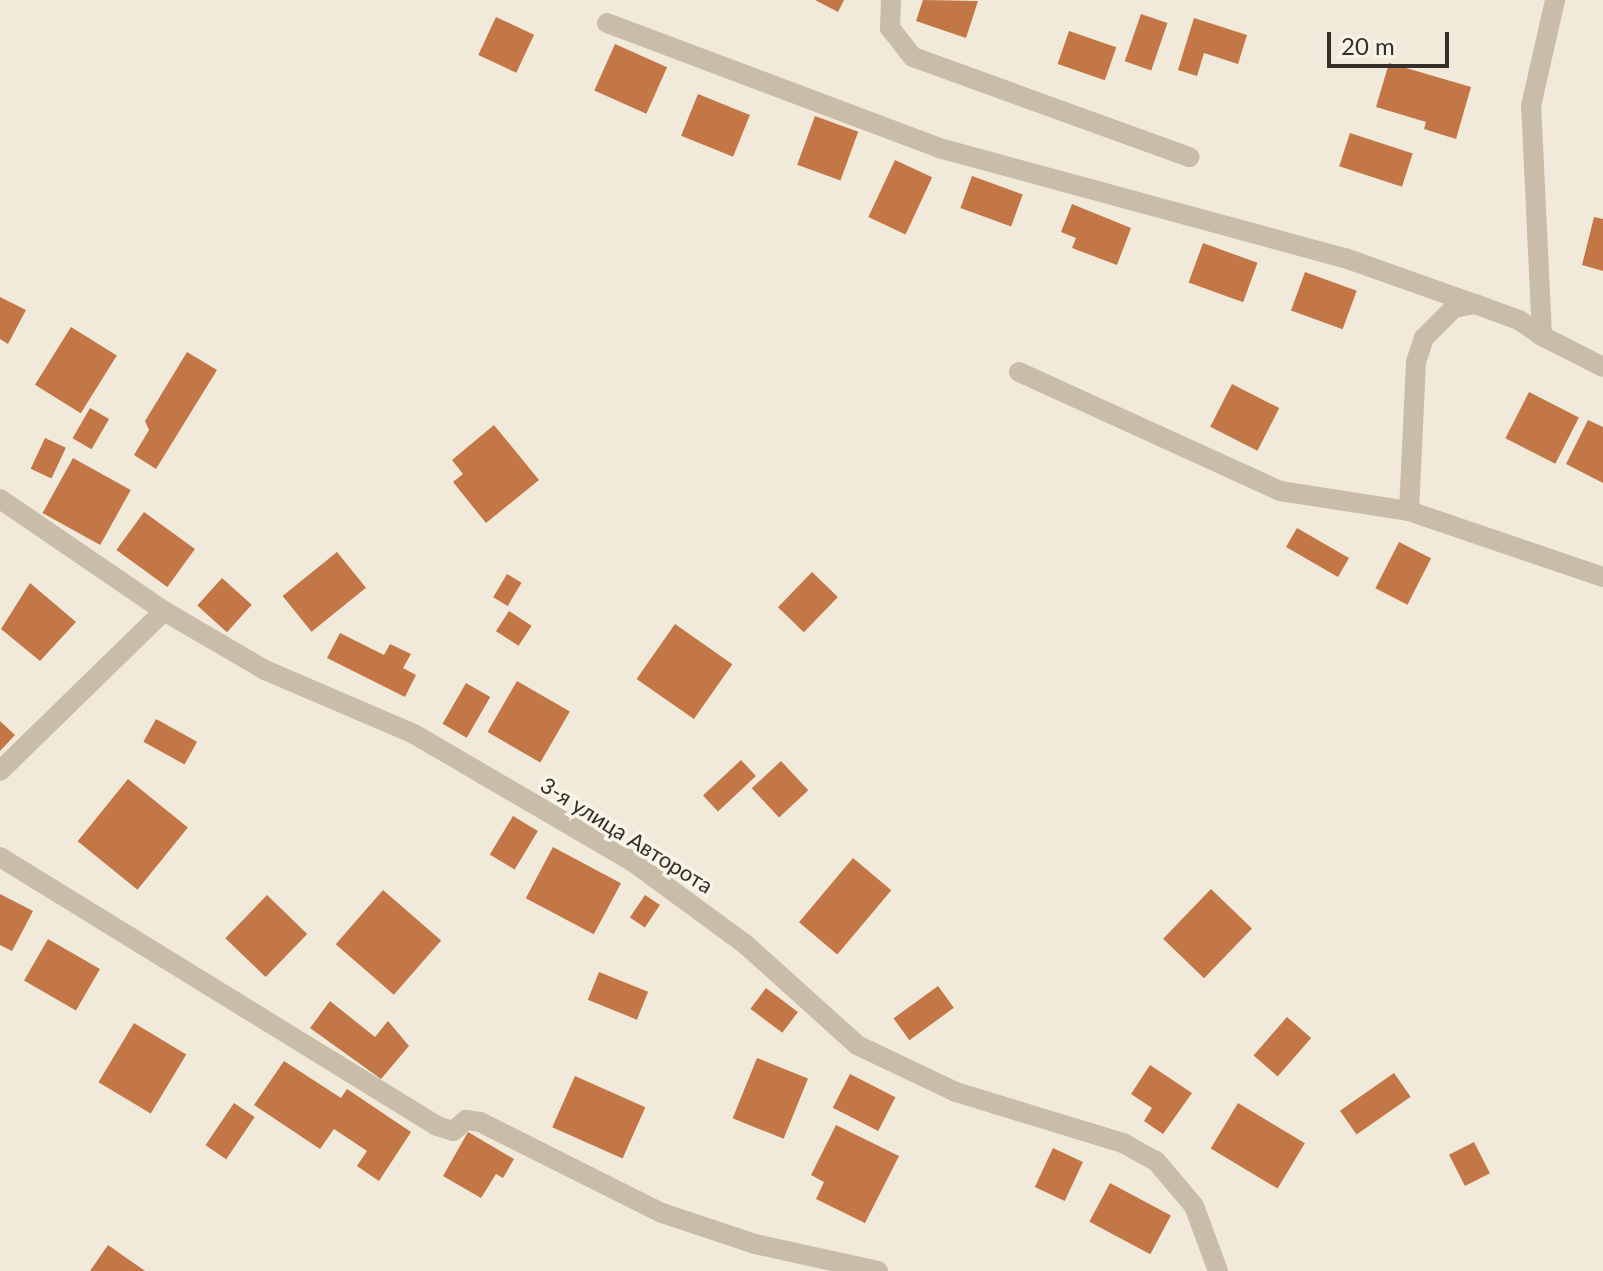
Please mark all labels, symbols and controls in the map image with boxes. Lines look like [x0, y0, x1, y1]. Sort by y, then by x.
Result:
scale bar [1331, 16, 1453, 66]
text: 20 m [1341, 31, 1395, 60]
street label: 3-я улица Авторота [536, 771, 718, 899]

